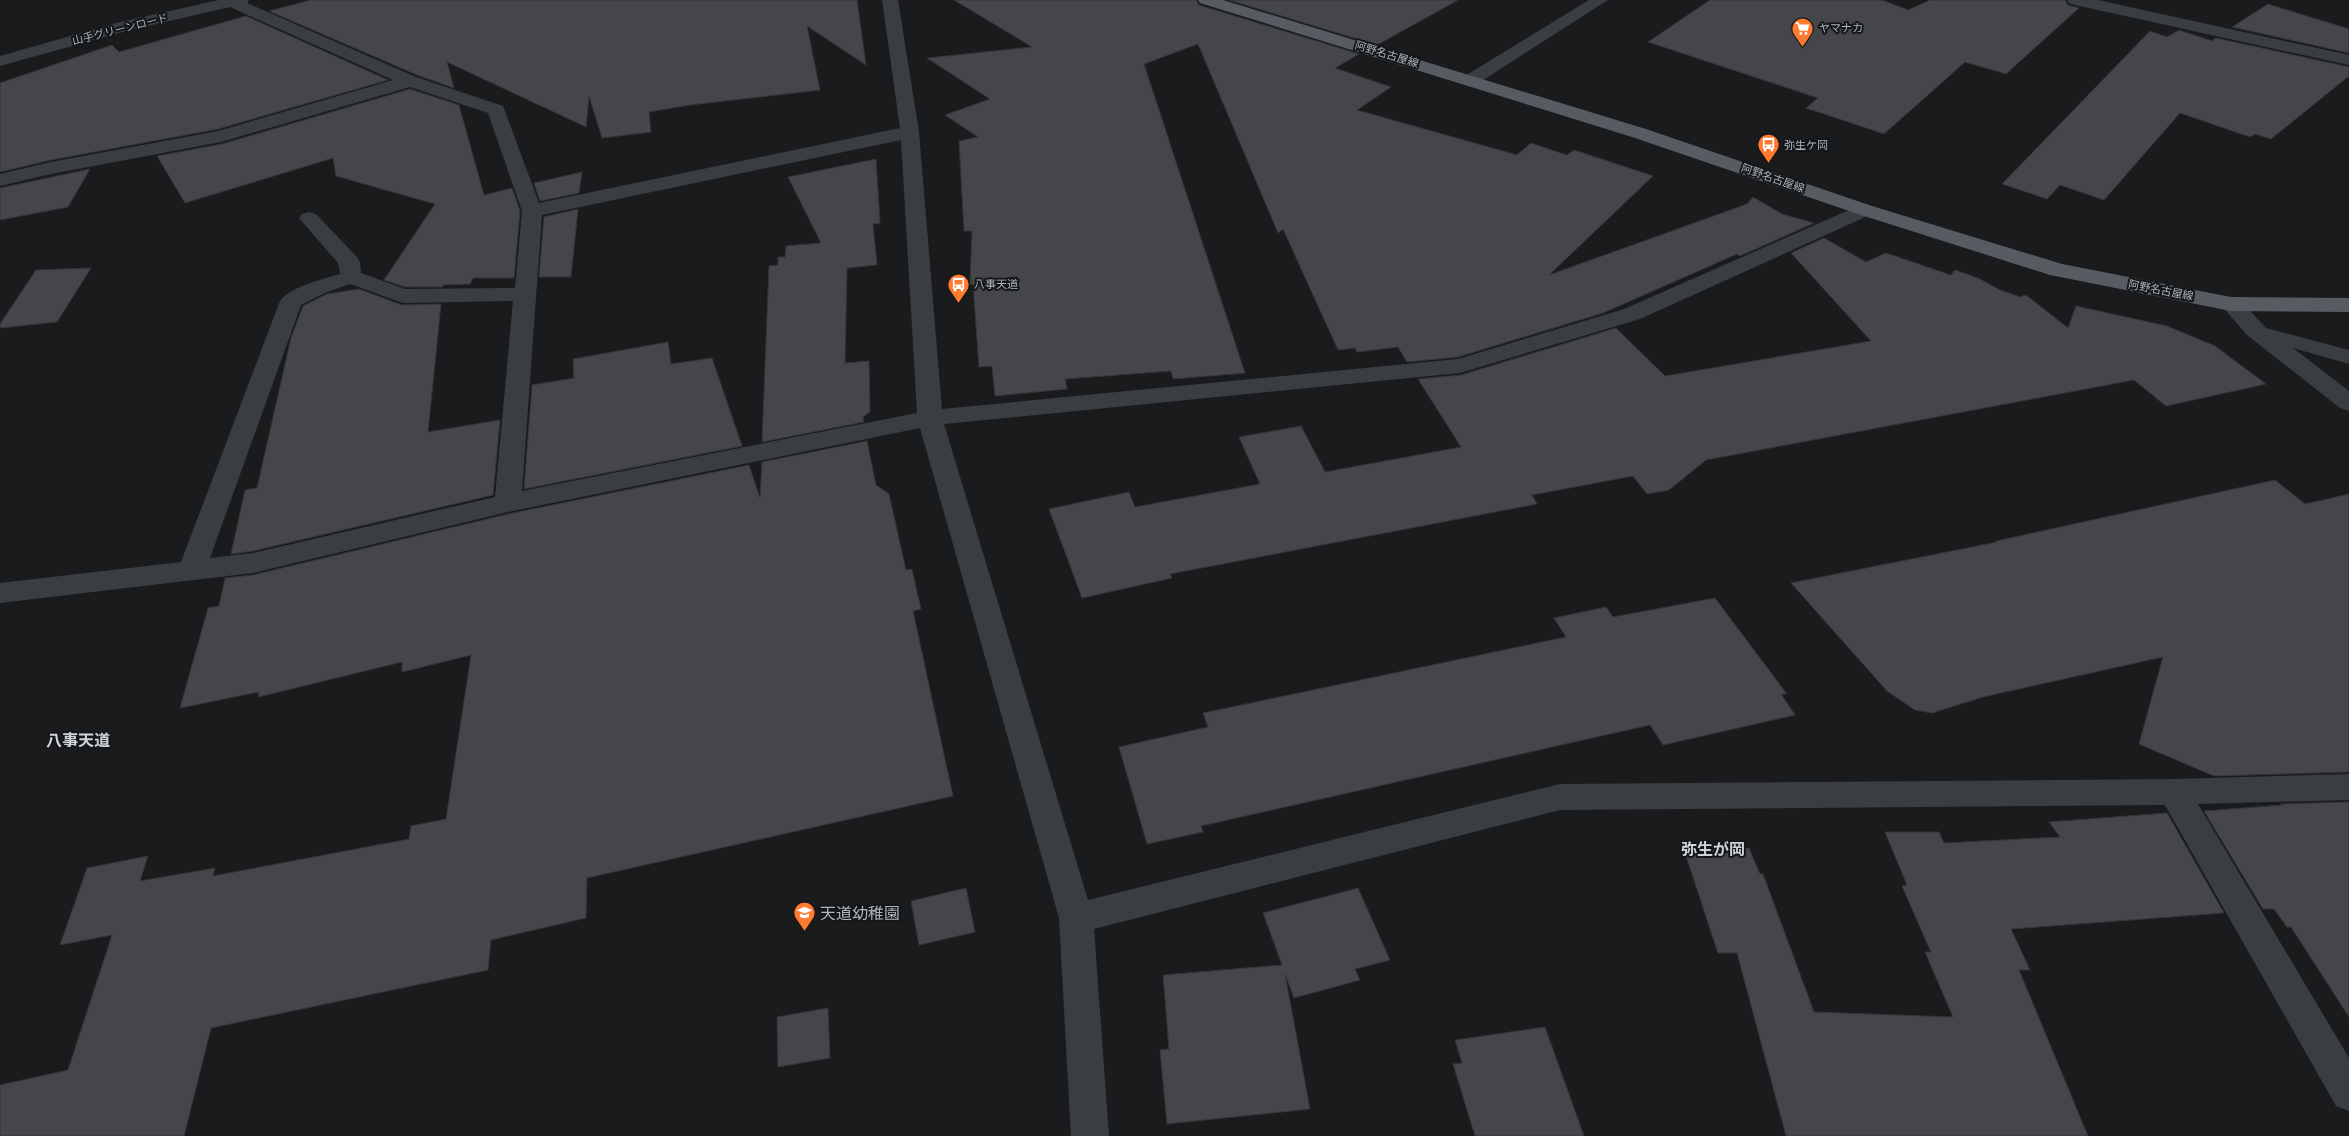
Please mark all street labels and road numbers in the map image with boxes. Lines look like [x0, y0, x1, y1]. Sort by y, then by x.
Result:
street label: 山手グリーンロード [71, 11, 169, 47]
street label: 阿野名古屋線 [1354, 39, 1420, 69]
street label: 阿野名古屋線 [1740, 162, 1806, 194]
street label: 阿野名古屋線 [2127, 278, 2195, 302]

